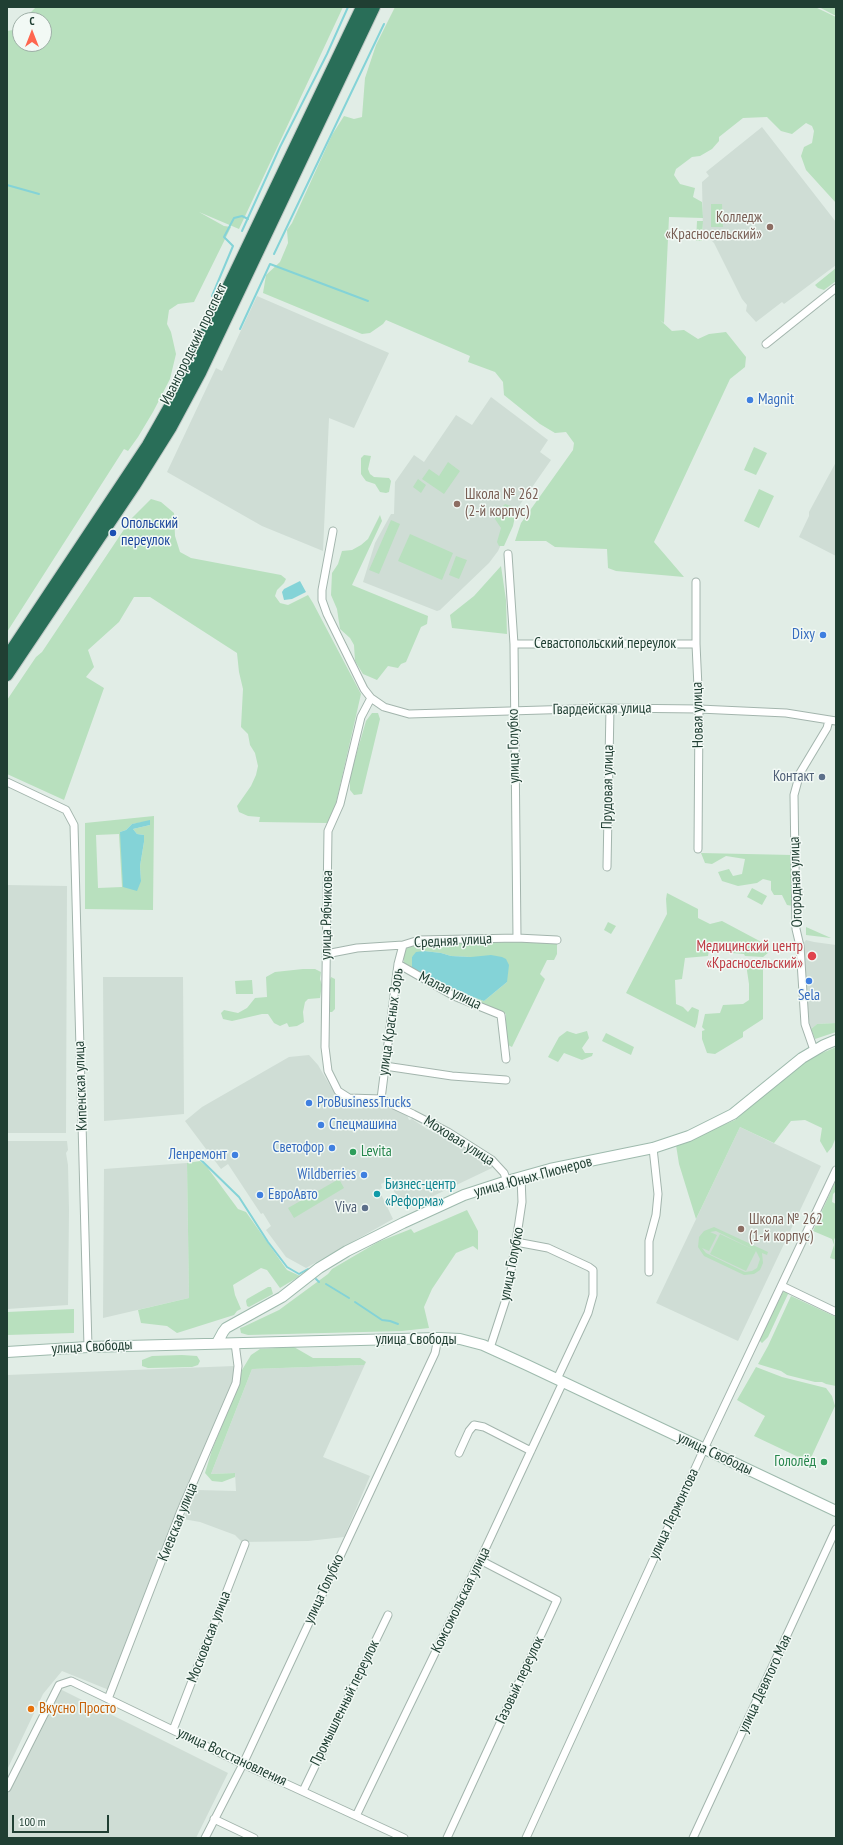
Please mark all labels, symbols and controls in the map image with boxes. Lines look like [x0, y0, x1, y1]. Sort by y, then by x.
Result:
north arrow [12, 12, 52, 52]
text: С [29, 14, 35, 28]
place label: Колледж «Красносельский» [665, 209, 762, 244]
marker: Колледж «Красносельский» [765, 222, 775, 232]
street label: Ивангородский проспект [157, 280, 231, 408]
place label: Magnit [758, 391, 794, 409]
marker: Magnit [745, 395, 755, 405]
place label: Школа № 262 (2-й корпус) [465, 486, 539, 521]
marker: Школа № 262 (2-й корпус) [452, 499, 462, 509]
place label: Опольский переулок [121, 515, 178, 550]
marker: Опольский переулок [108, 528, 118, 538]
place label: Dixy [792, 626, 815, 644]
marker: Dixy [818, 630, 828, 640]
street label: Севастопольский переулок [534, 635, 676, 653]
street label: Новая улица [688, 682, 708, 748]
street label: Гвардейская улица [552, 699, 652, 719]
street label: улица Голубко [504, 708, 524, 784]
street label: Прудовая улица [598, 745, 618, 829]
place label: Контакт [773, 768, 814, 786]
marker: Контакт [817, 772, 827, 782]
street label: Огородная улица [785, 836, 807, 928]
street label: улица Рябчикова [317, 870, 337, 960]
street label: Средняя улица [414, 930, 492, 952]
place label: Медицинский центр «Красносельский» [696, 938, 803, 973]
marker: Медицинский центр «Красносельский» [806, 950, 818, 962]
street label: улица Красных Зорь [375, 967, 407, 1077]
street label: Малая улица [416, 968, 484, 1014]
marker: Sela [804, 976, 814, 986]
place label: Sela [798, 987, 820, 1005]
street label: Кипенская улица [70, 1041, 92, 1131]
place label: ProBusinessTrucks [317, 1094, 411, 1112]
marker: ProBusinessTrucks [304, 1098, 314, 1108]
street label: Моховая улица [420, 1112, 498, 1170]
place label: Спецмашина [329, 1116, 397, 1134]
marker: Спецмашина [316, 1120, 326, 1130]
place label: Светофор [273, 1139, 324, 1157]
marker: Светофор [327, 1143, 337, 1153]
place label: Levita [361, 1143, 392, 1161]
place label: Ленремонт [168, 1146, 227, 1164]
marker: Levita [348, 1147, 358, 1157]
marker: Ленремонт [230, 1150, 240, 1160]
street label: улица Юных Пионеров [472, 1153, 594, 1201]
place label: Wildberries [297, 1166, 356, 1184]
marker: Wildberries [359, 1170, 369, 1180]
place label: Бизнес-центр «Реформа» [385, 1176, 456, 1211]
place label: ЕвроАвто [268, 1186, 318, 1204]
marker: Бизнес-центр «Реформа» [372, 1189, 382, 1199]
marker: ЕвроАвто [255, 1190, 265, 1200]
place label: Viva [335, 1199, 357, 1217]
marker: Viva [360, 1203, 370, 1213]
place label: Школа № 262 (1-й корпус) [749, 1211, 823, 1246]
marker: Школа № 262 (1-й корпус) [736, 1224, 746, 1234]
street label: улица Голубко [496, 1226, 528, 1302]
street label: улица Свободы [376, 1331, 456, 1349]
street label: улица Свободы [51, 1336, 133, 1358]
street label: улица Свободы [675, 1429, 755, 1479]
place label: Гололёд [774, 1453, 816, 1471]
marker: Гололёд [819, 1457, 829, 1467]
street label: улица Лермонтова [645, 1466, 703, 1562]
street label: Киевская улица [154, 1480, 202, 1564]
street label: Комсомольская улица [428, 1544, 494, 1656]
street label: улица Голубко [300, 1551, 348, 1627]
street label: Московская улица [183, 1589, 235, 1685]
street label: улица Девятого Мая [734, 1632, 796, 1736]
street label: Газовый переулок [492, 1633, 548, 1727]
street label: Промышленный переулок [307, 1637, 383, 1769]
place label: Вкусно Просто [39, 1700, 116, 1718]
marker: Вкусно Просто [26, 1704, 36, 1714]
street label: улица Восстановления [174, 1724, 290, 1790]
scale bar [14, 1807, 111, 1833]
text: 100 m [19, 1814, 46, 1829]

